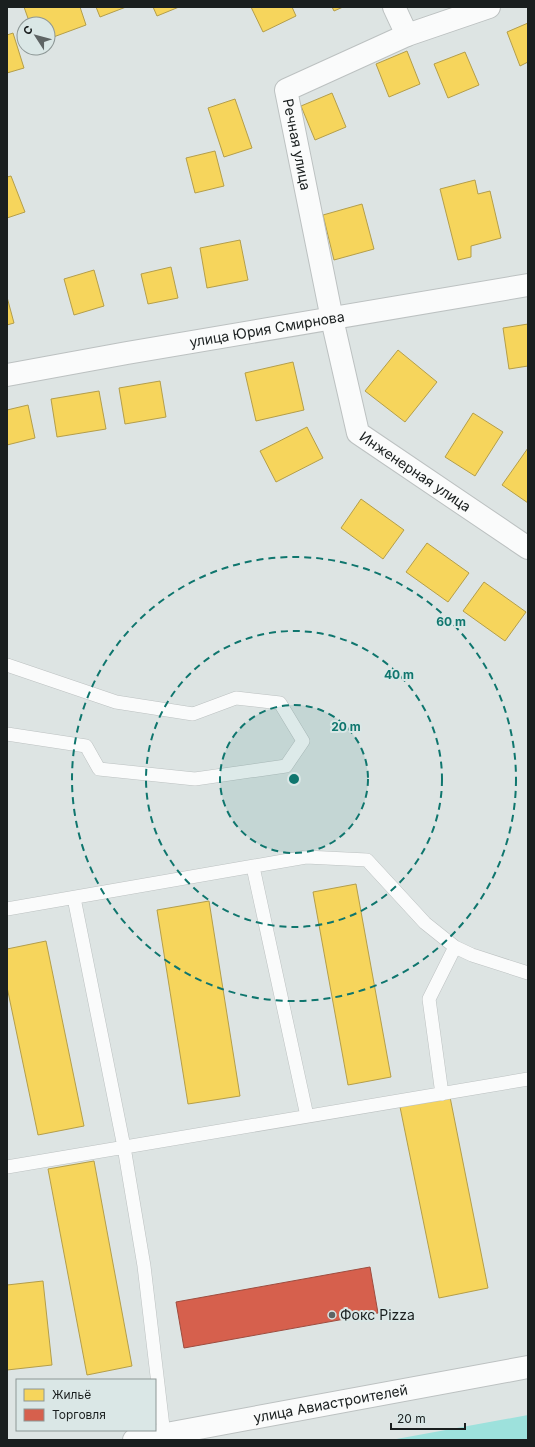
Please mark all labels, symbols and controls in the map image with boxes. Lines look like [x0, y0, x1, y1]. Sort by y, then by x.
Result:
north arrow [16, 16, 56, 56]
text: С [20, 23, 36, 38]
street label: Речная улица [280, 97, 315, 192]
street label: улица Юрия Смирнова [188, 307, 346, 350]
street label: Инженерная улица [356, 428, 474, 515]
text: 60 m [436, 614, 466, 629]
text: 40 m [384, 667, 414, 682]
text: 20 m [331, 719, 361, 734]
centre of rings [287, 772, 301, 786]
place label: Фокс Pizza [340, 1306, 415, 1323]
marker: Фокс Pizza [327, 1310, 337, 1320]
legend [16, 1379, 156, 1431]
street label: улица Авиастроителей [252, 1380, 409, 1426]
text: Жильё [52, 1387, 91, 1402]
scale bar [391, 1405, 465, 1431]
text: Торговля [52, 1407, 106, 1422]
text: 20 m [397, 1411, 426, 1426]

